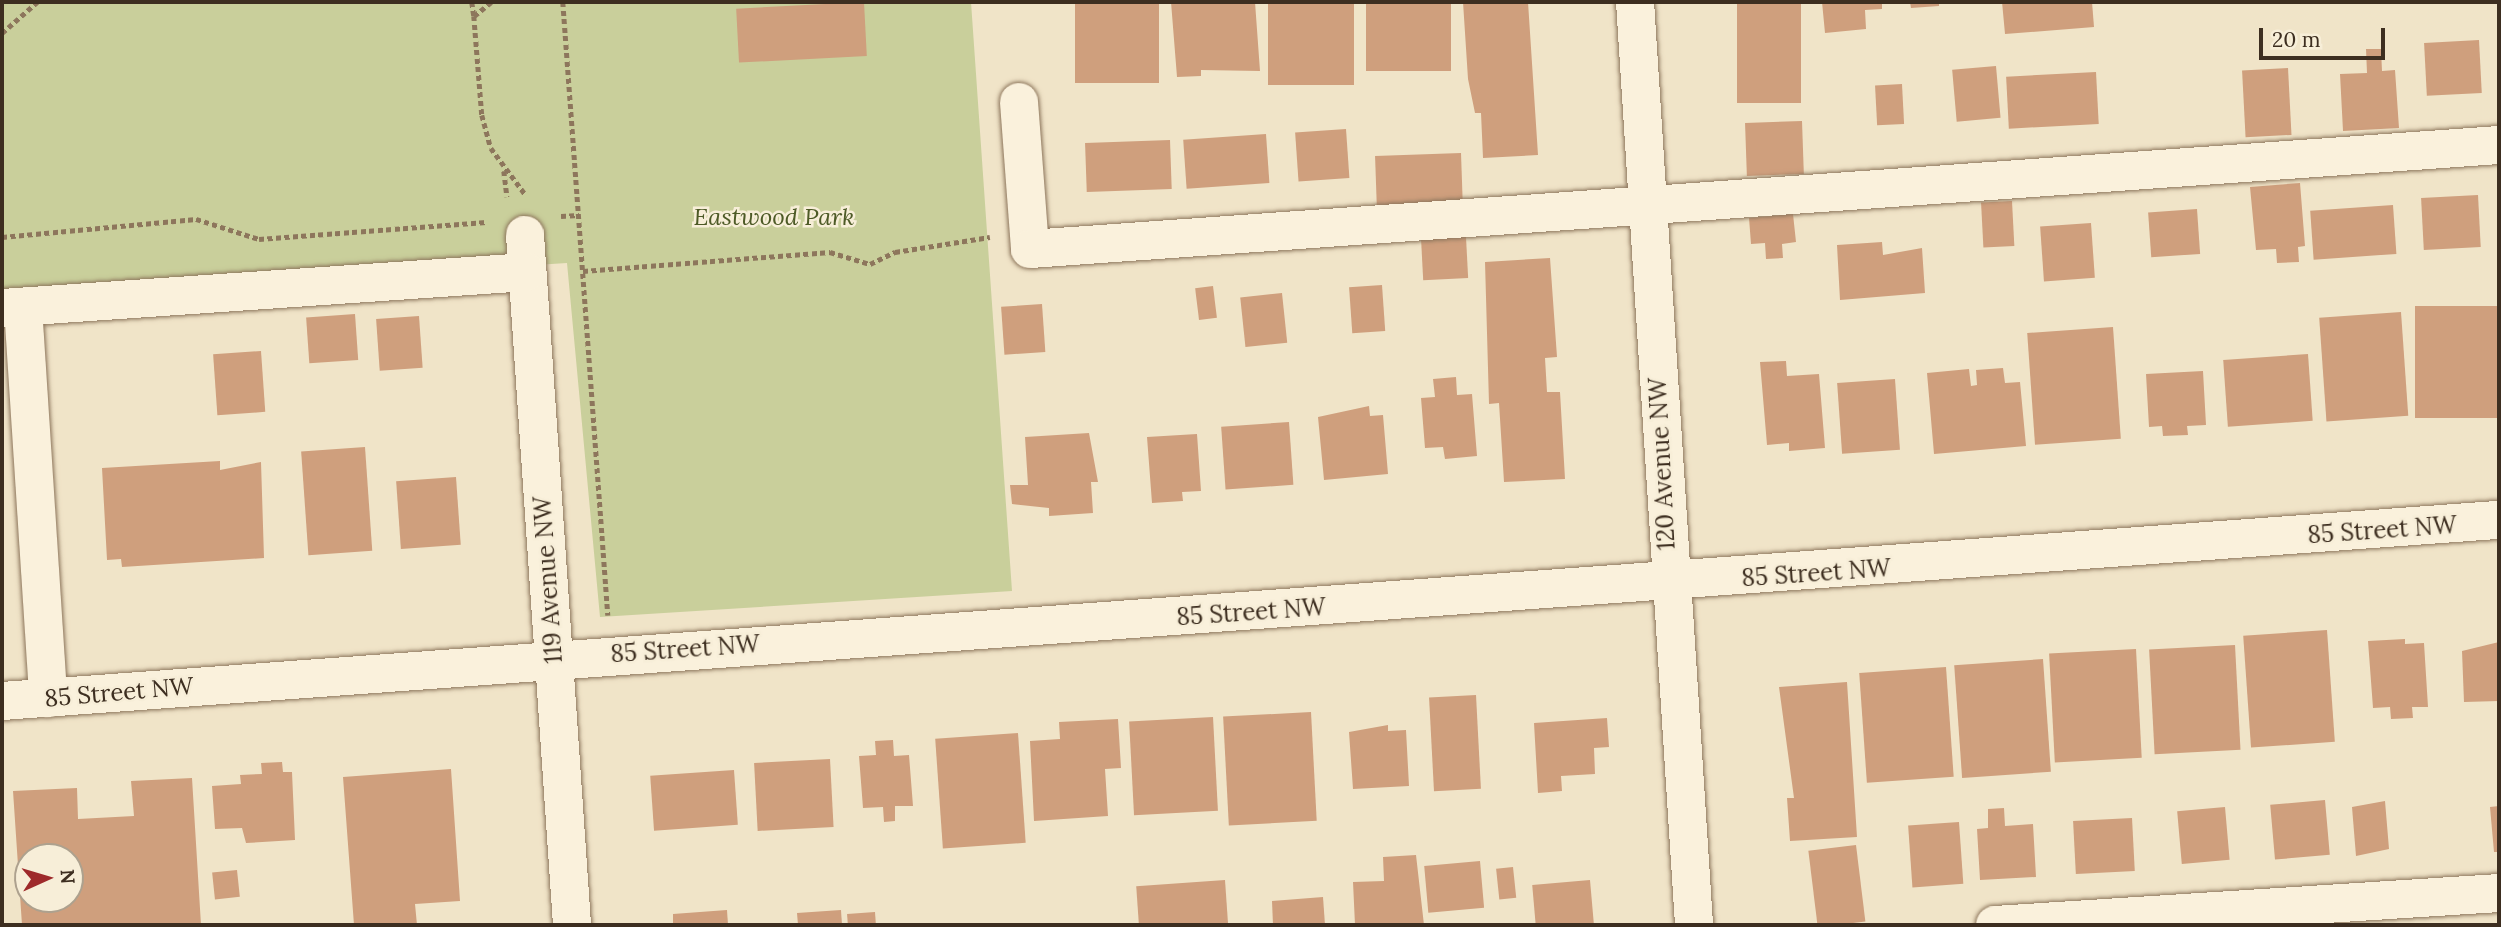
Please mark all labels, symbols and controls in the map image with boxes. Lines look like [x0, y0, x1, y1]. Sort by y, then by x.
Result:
scale bar [2263, 14, 2389, 58]
text: 20 m [2272, 26, 2321, 53]
park label: Eastwood Park [693, 203, 855, 231]
street label: 120 Avenue NW [1643, 377, 1681, 551]
street label: 119 Avenue NW [528, 495, 568, 665]
street label: 85 Street NW [2306, 510, 2458, 550]
street label: 85 Street NW [1740, 553, 1892, 593]
street label: 85 Street NW [1175, 592, 1327, 632]
street label: 85 Street NW [609, 629, 761, 669]
street label: 85 Street NW [43, 671, 195, 713]
north arrow [14, 843, 84, 913]
text: N [55, 869, 80, 885]

